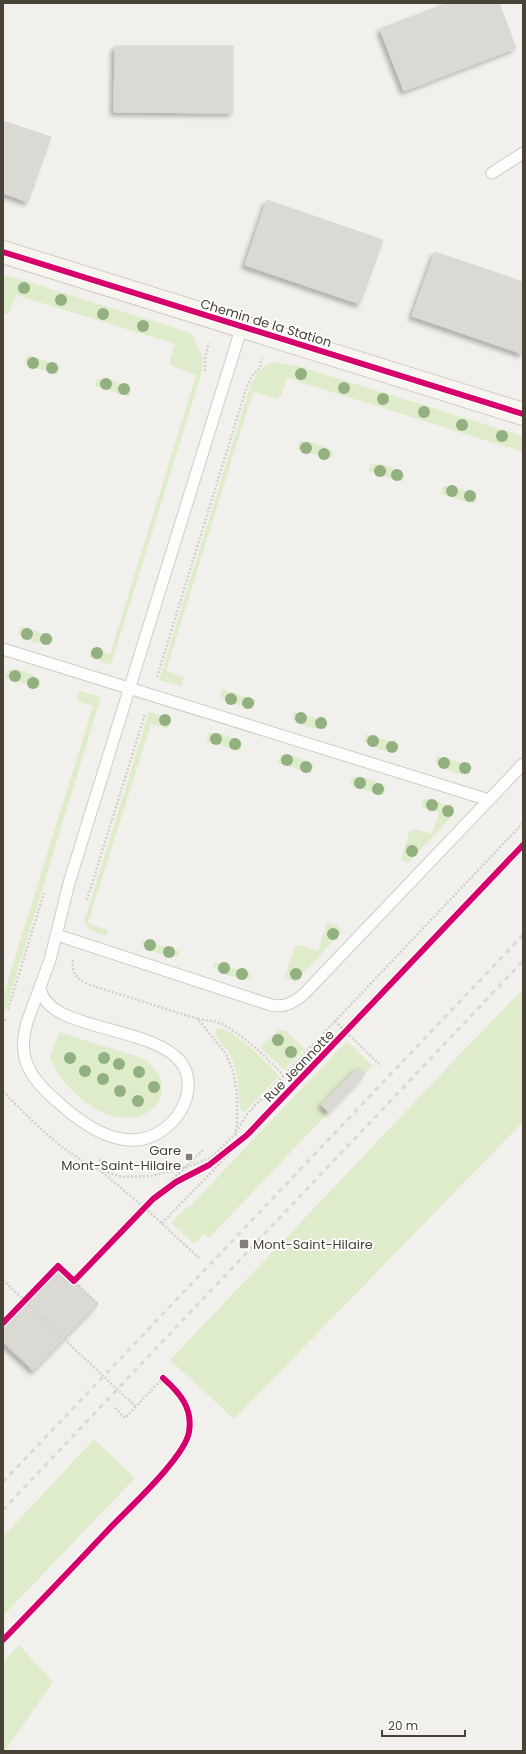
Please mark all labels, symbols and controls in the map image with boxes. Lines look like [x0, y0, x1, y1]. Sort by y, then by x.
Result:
street label: Chemin de la Station [198, 294, 334, 352]
street label: Rue Jeannotte [260, 1026, 338, 1106]
place label: Gare Mont-Saint-Hilaire [61, 1141, 181, 1175]
marker: Gare Mont-Saint-Hilaire [184, 1152, 194, 1162]
place label: Mont-Saint-Hilaire [253, 1235, 373, 1254]
marker: Mont-Saint-Hilaire [238, 1238, 250, 1250]
scale bar [382, 1712, 465, 1738]
text: 20 m [388, 1717, 418, 1734]

